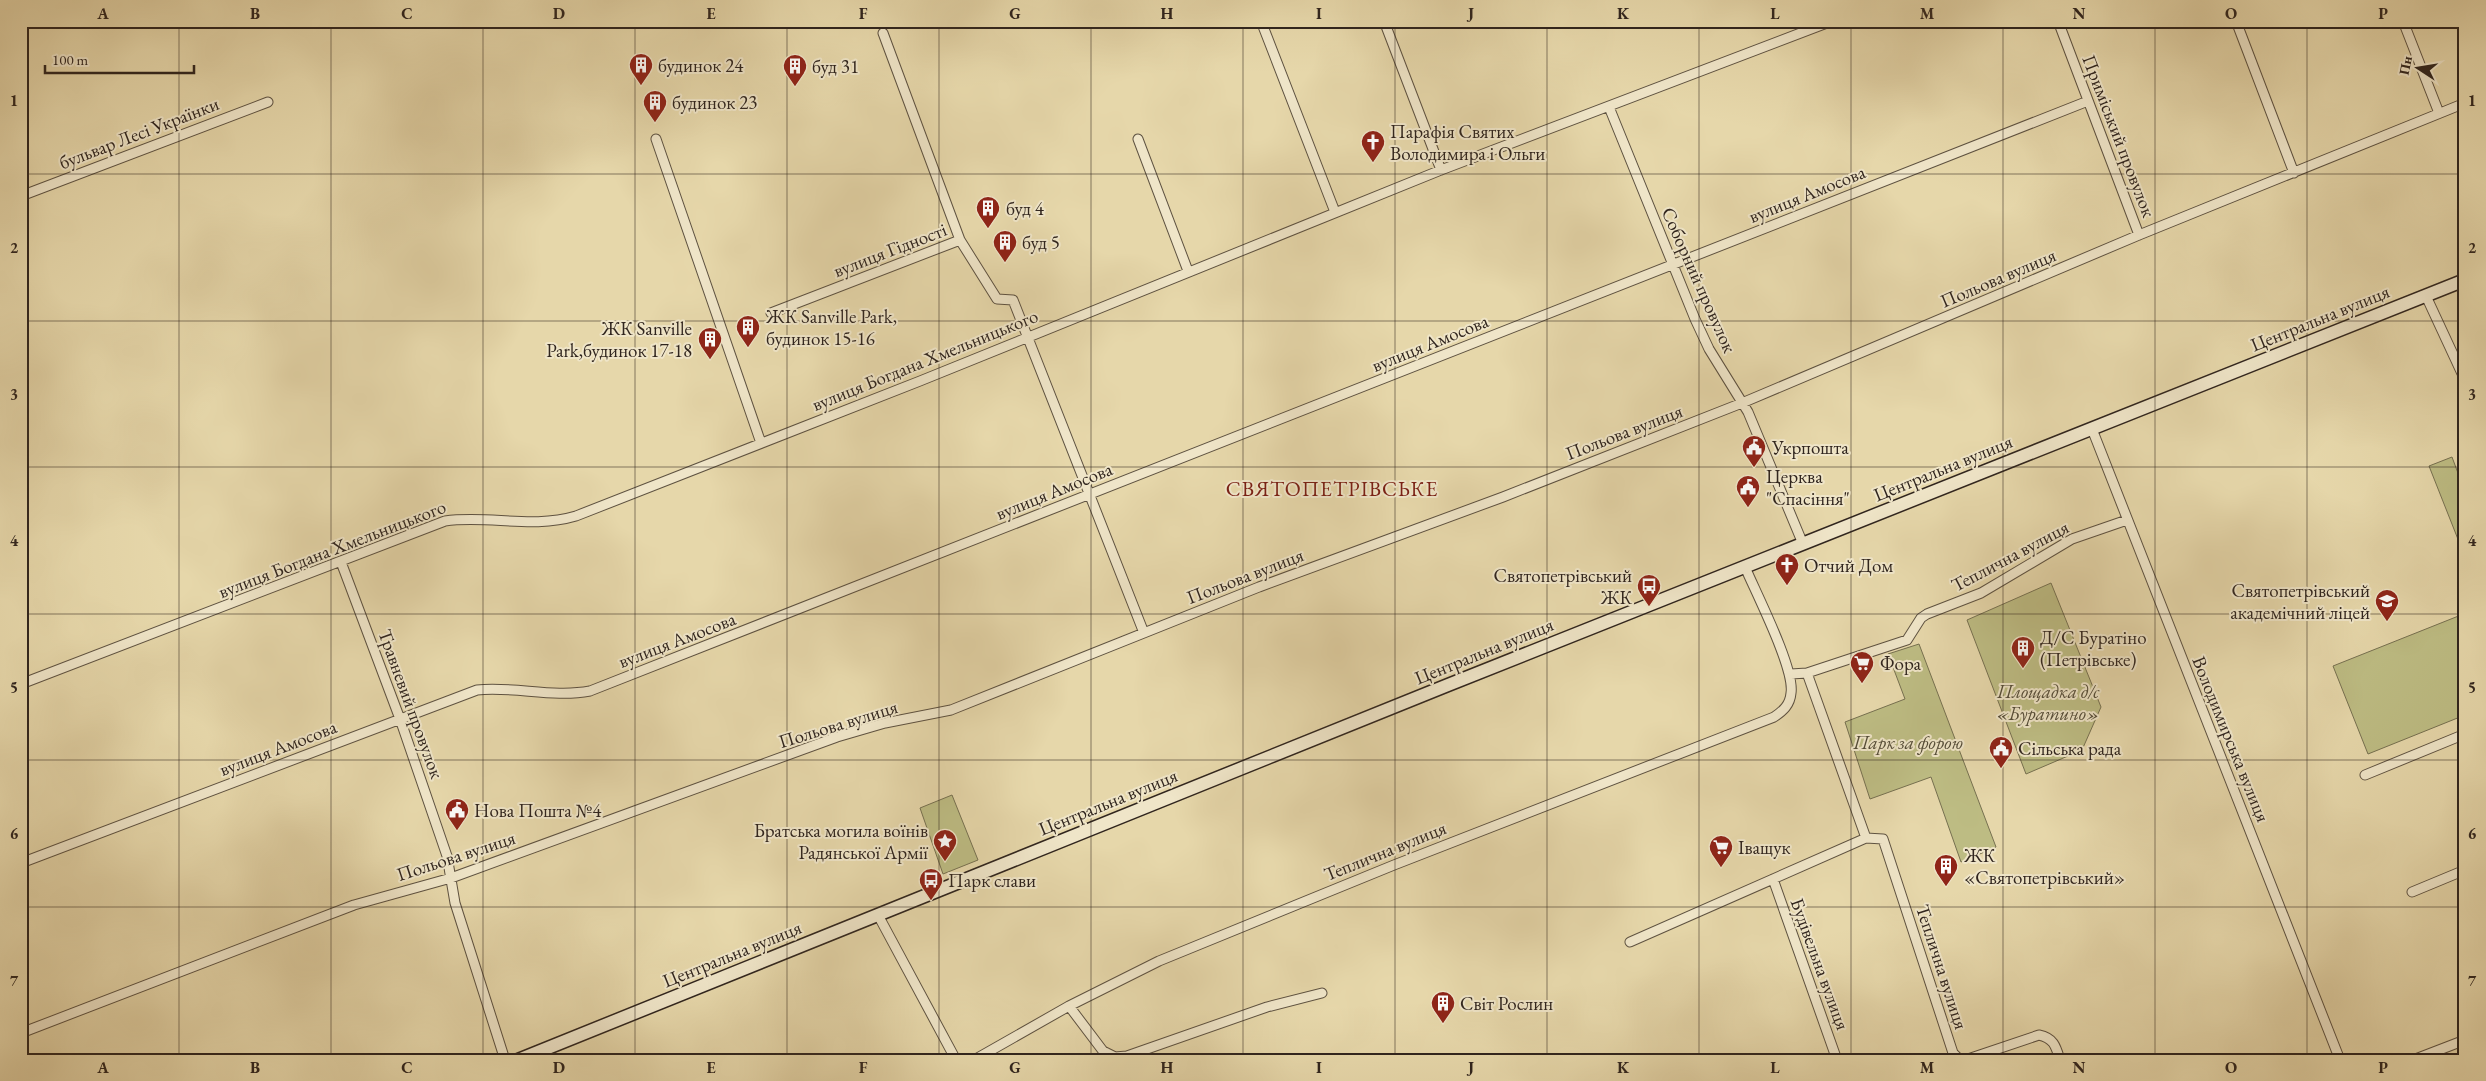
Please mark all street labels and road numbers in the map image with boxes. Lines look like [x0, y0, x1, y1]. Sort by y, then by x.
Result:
street label: Приміський провулок [2077, 51, 2161, 221]
street label: бульвар Лесі Українки [55, 91, 223, 175]
street label: вулиця Амосова [1745, 159, 1869, 229]
street label: Соборний провулок [1656, 203, 1742, 357]
street label: вулиця Гідності [830, 217, 951, 283]
street label: Польова вулиця [1936, 242, 2060, 314]
street label: Центральна вулиця [2247, 279, 2394, 357]
street label: вулиця Богдана Хмельницького [808, 303, 1042, 417]
street label: вулиця Амосова [1368, 308, 1492, 378]
street label: Польова вулиця [1562, 398, 1687, 466]
street label: Центральна вулиця [1870, 429, 2017, 507]
street label: вулиця Амосова [992, 456, 1116, 526]
street label: вулиця Богдана Хмельницького [215, 494, 449, 604]
street label: Теплична вулиця [1947, 514, 2074, 597]
street label: Польова вулиця [1183, 542, 1308, 610]
street label: вулиця Амосова [615, 606, 740, 674]
street label: Центральна вулиця [1411, 612, 1558, 690]
street label: Травневий провулок [372, 626, 450, 782]
street label: Володимирська вулиця [2186, 652, 2276, 826]
street label: Польова вулиця [775, 694, 901, 754]
street label: вулиця Амосова [216, 714, 341, 782]
street label: Центральна вулиця [1035, 763, 1182, 841]
street label: Теплична вулиця [1320, 815, 1450, 887]
street label: Польова вулиця [393, 825, 519, 887]
street label: Будівельна вулиця [1785, 895, 1856, 1034]
street label: Теплична вулиця [1910, 901, 1974, 1033]
street label: Центральна вулиця [659, 915, 806, 993]

